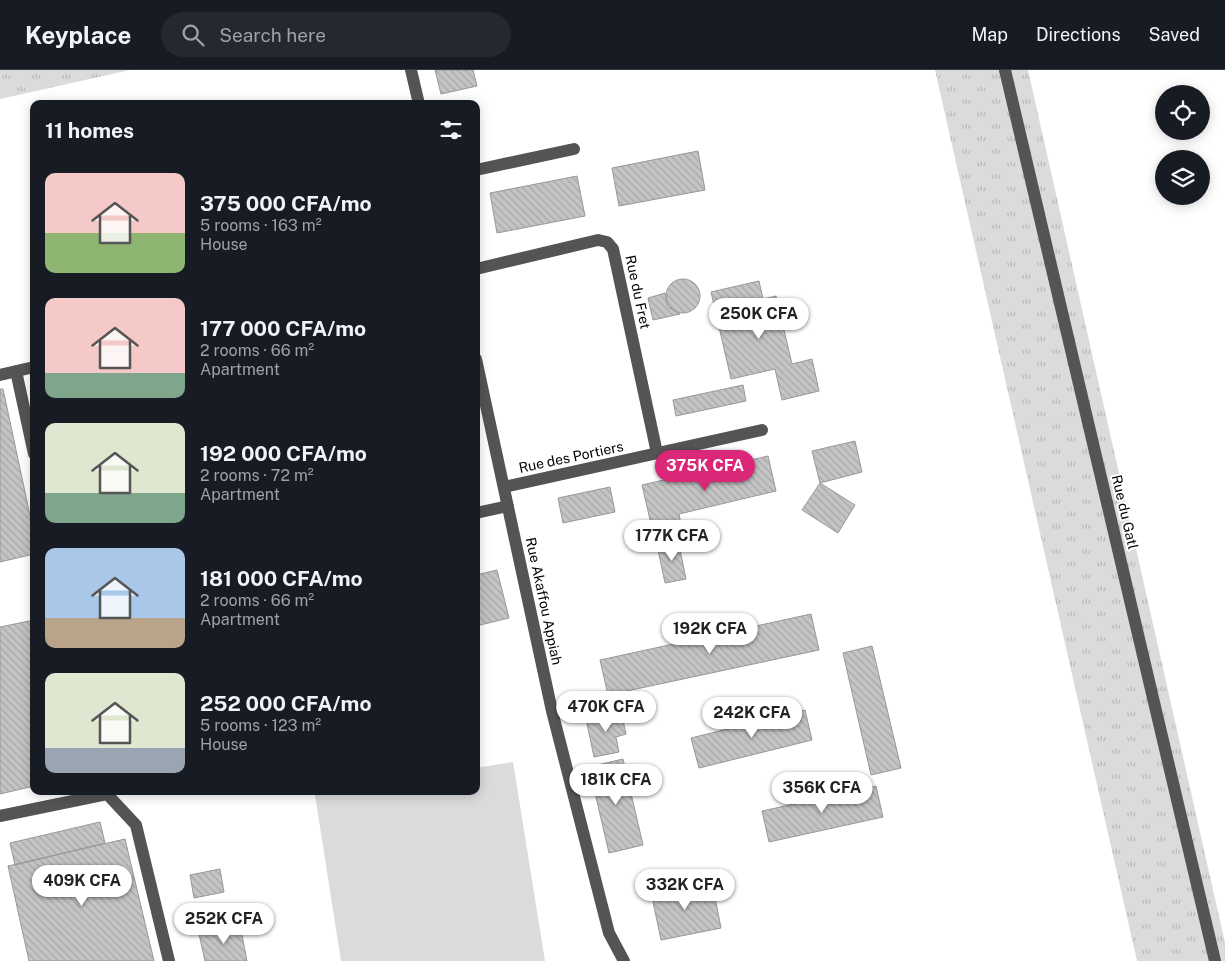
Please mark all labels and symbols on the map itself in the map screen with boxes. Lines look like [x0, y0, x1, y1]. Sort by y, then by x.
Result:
street label: Rue du Fret [622, 254, 654, 330]
pin: 250K CFA [707, 298, 811, 340]
street label: Rue des Portiers [517, 438, 625, 476]
pin: 375K CFA [653, 450, 757, 492]
street label: Rue du Gatl [1109, 473, 1141, 551]
pin: 177K CFA [620, 520, 724, 562]
street label: Rue Akaffou Appiah [523, 536, 565, 666]
pin: 192K CFA [658, 612, 762, 655]
pin: 470K CFA [554, 690, 658, 733]
pin: 242K CFA [700, 696, 804, 739]
pin: 181K CFA [564, 764, 668, 806]
pin: 356K CFA [770, 772, 874, 814]
pin: 409K CFA [30, 864, 134, 907]
pin: 332K CFA [633, 868, 737, 911]
pin: 252K CFA [172, 902, 276, 945]

